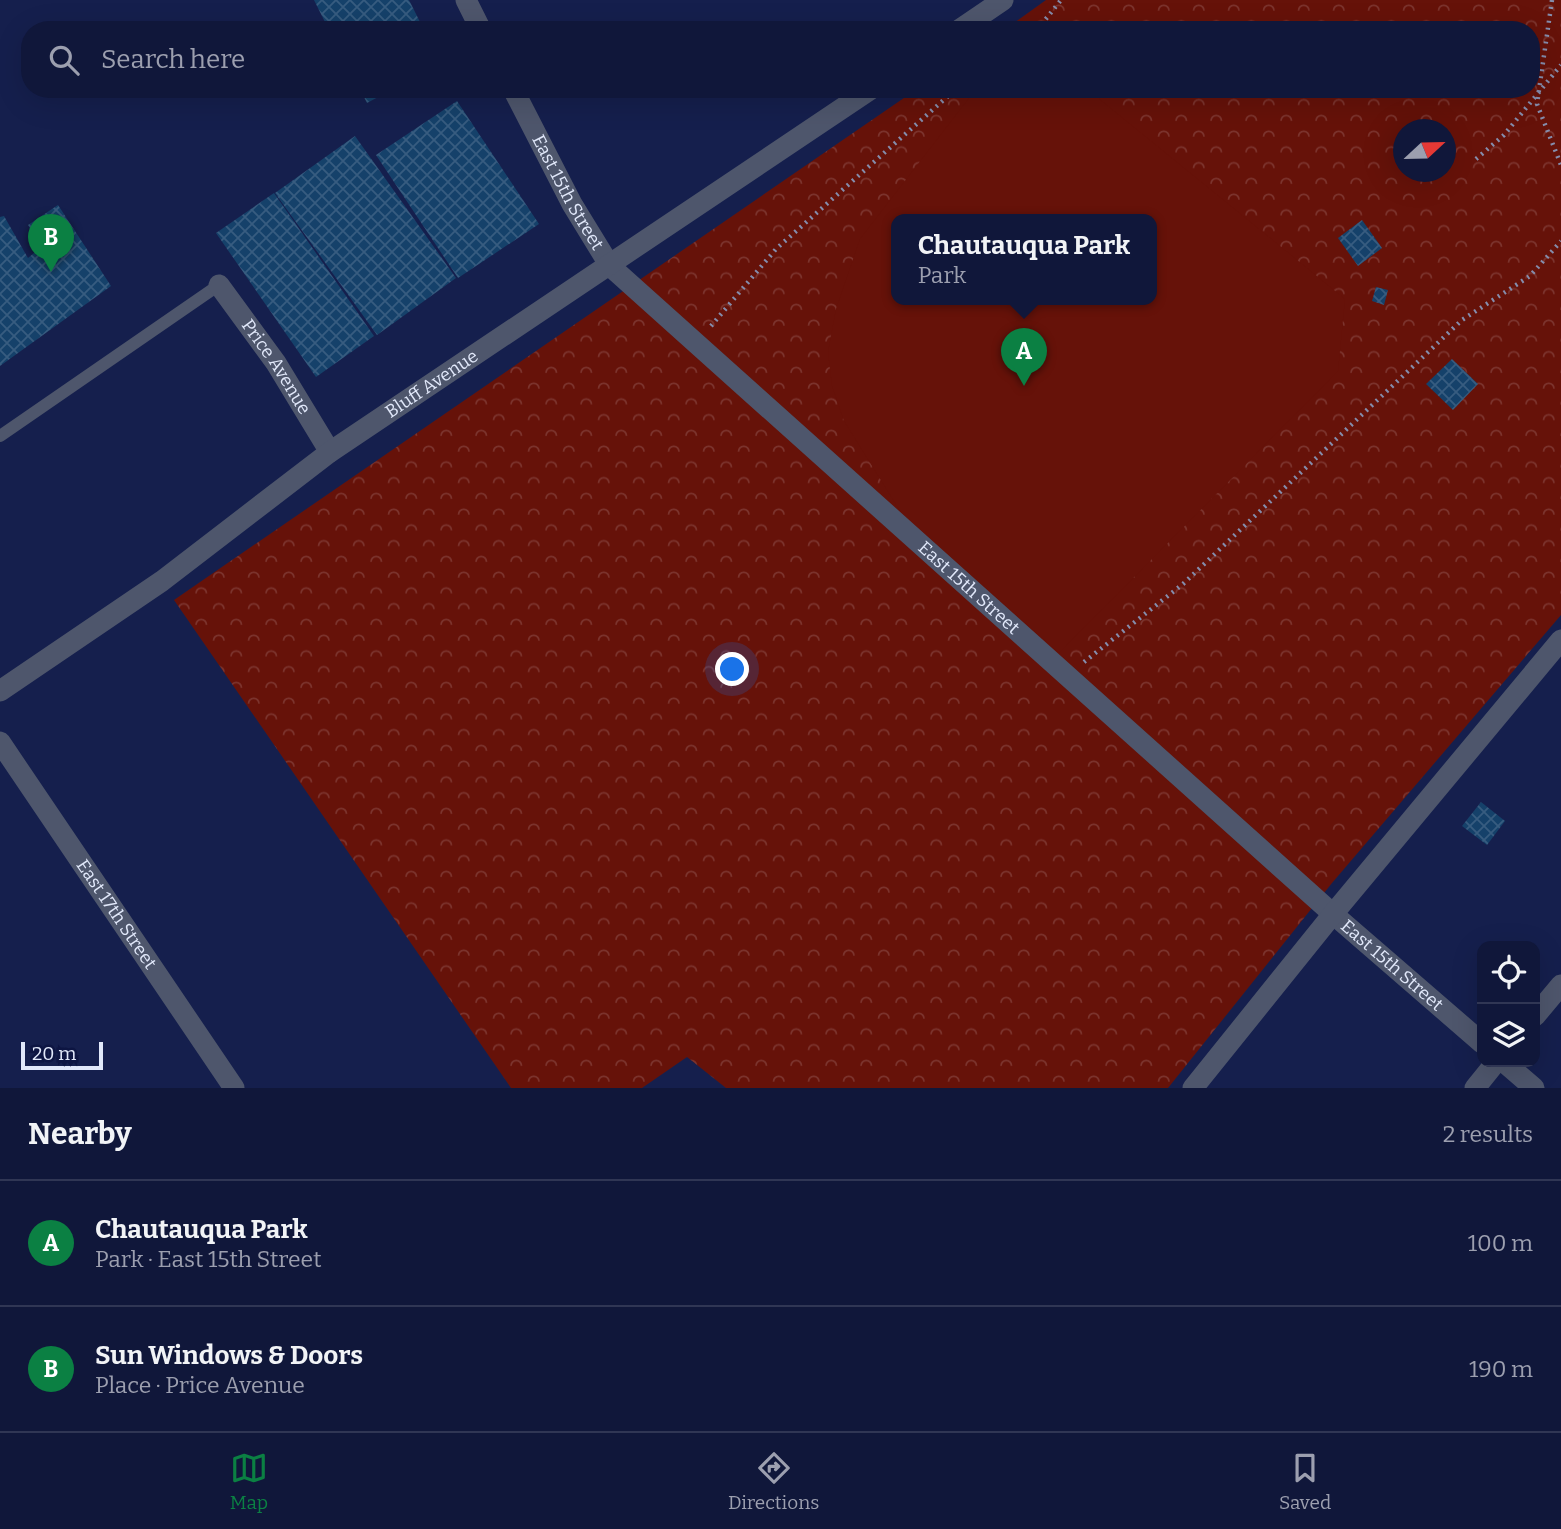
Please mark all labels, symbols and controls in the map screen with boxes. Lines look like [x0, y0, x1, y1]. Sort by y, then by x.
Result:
search box [21, 21, 1540, 98]
icon: search [45, 41, 83, 79]
text: Search here [101, 44, 245, 75]
north arrow [1393, 119, 1456, 182]
street label: East 15th Street [527, 131, 609, 254]
pin: B [28, 214, 74, 272]
popup [891, 214, 1157, 305]
text: Chautauqua Park [918, 230, 1130, 261]
text: Park [918, 261, 966, 289]
street label: Price Avenue [237, 315, 316, 418]
pin: A [1001, 328, 1047, 386]
street label: Bluff Avenue [381, 345, 482, 423]
street label: East 15th Street [914, 537, 1024, 639]
your location [715, 652, 749, 686]
street label: East 17th Street [72, 855, 162, 974]
street label: East 15th Street [1336, 915, 1448, 1016]
map controls [1477, 941, 1540, 1067]
button: locate [1477, 941, 1540, 1004]
button: layers [1477, 1004, 1540, 1067]
scale bar [21, 1039, 103, 1071]
text: 20 m [32, 1042, 76, 1065]
text: Nearby [28, 1116, 132, 1152]
text: 2 results [1443, 1120, 1533, 1148]
text: Chautauqua Park [95, 1214, 308, 1245]
text: A [43, 1229, 59, 1257]
text: 100 m [1468, 1229, 1533, 1257]
text: Park · East 15th Street [95, 1245, 321, 1273]
text: Sun Windows & Doors [95, 1340, 363, 1371]
text: B [44, 1355, 58, 1383]
text: 190 m [1469, 1355, 1533, 1383]
text: Place · Price Avenue [95, 1371, 305, 1399]
tab: Map [230, 1449, 268, 1514]
tab: Directions [728, 1449, 819, 1514]
tab: Saved [1279, 1449, 1331, 1514]

